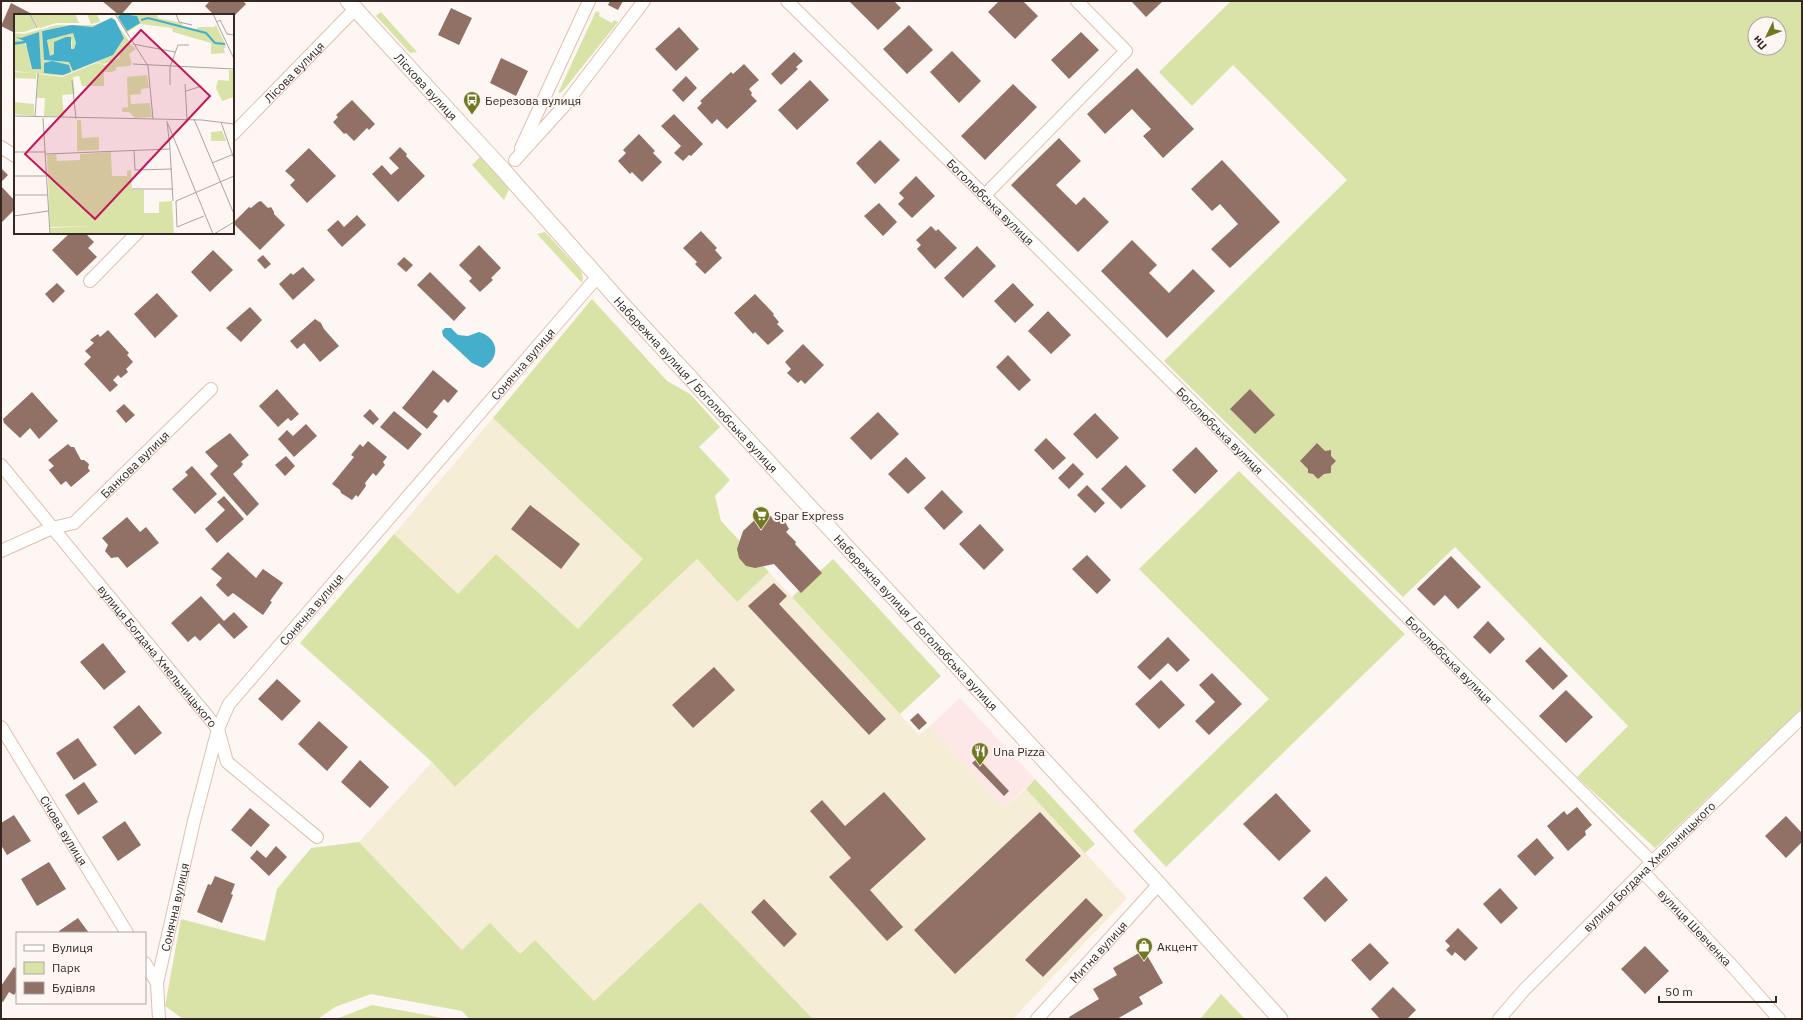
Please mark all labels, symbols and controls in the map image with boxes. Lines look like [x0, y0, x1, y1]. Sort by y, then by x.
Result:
inset map [14, 14, 234, 234]
north arrow [1747, 16, 1787, 56]
text: Пн [1750, 33, 1770, 53]
street label: Лісова вулиця [261, 38, 327, 106]
street label: Ліскова вулиця [392, 50, 461, 123]
bus stop icon: Березова вулиця [462, 90, 482, 115]
place label: Березова вулиця [485, 93, 581, 108]
street label: Боголюбська вулиця [944, 155, 1038, 248]
street label: Набережна вулиця / Боголюбська вулиця [611, 293, 781, 475]
street label: Сонячна вулиця [487, 325, 558, 403]
street label: Боголюбська вулиця [1174, 384, 1267, 477]
street label: Банкова вулиця [97, 427, 172, 501]
supermarket icon: Spar Express [751, 505, 771, 530]
place label: Spar Express [774, 508, 844, 523]
street label: Набережна вулиця / Боголюбська вулиця [831, 531, 1001, 713]
street label: Сонячна вулиця [276, 570, 346, 648]
street label: вулиця Богдана Хмельницького [95, 582, 221, 730]
street label: Боголюбська вулиця [1403, 613, 1496, 706]
restaurant icon: Una Pizza [970, 741, 990, 766]
place label: Una Pizza [993, 744, 1046, 759]
street label: Січова вулиця [37, 792, 91, 868]
street label: вулиця Богдана Хмельницького [1579, 798, 1718, 935]
street label: Сонячна вулиця [157, 861, 192, 953]
street label: вулиця Шевченка [1655, 886, 1736, 969]
street label: Митна вулиця [1066, 917, 1130, 986]
legend [16, 932, 146, 1004]
shop icon: Акцент [1134, 936, 1154, 961]
place label: Акцент [1157, 939, 1198, 954]
text: Вулиця [52, 940, 93, 955]
text: Парк [52, 960, 81, 975]
scale bar [1659, 978, 1776, 1004]
text: Будівля [52, 980, 95, 995]
text: 50 m [1665, 984, 1693, 999]

